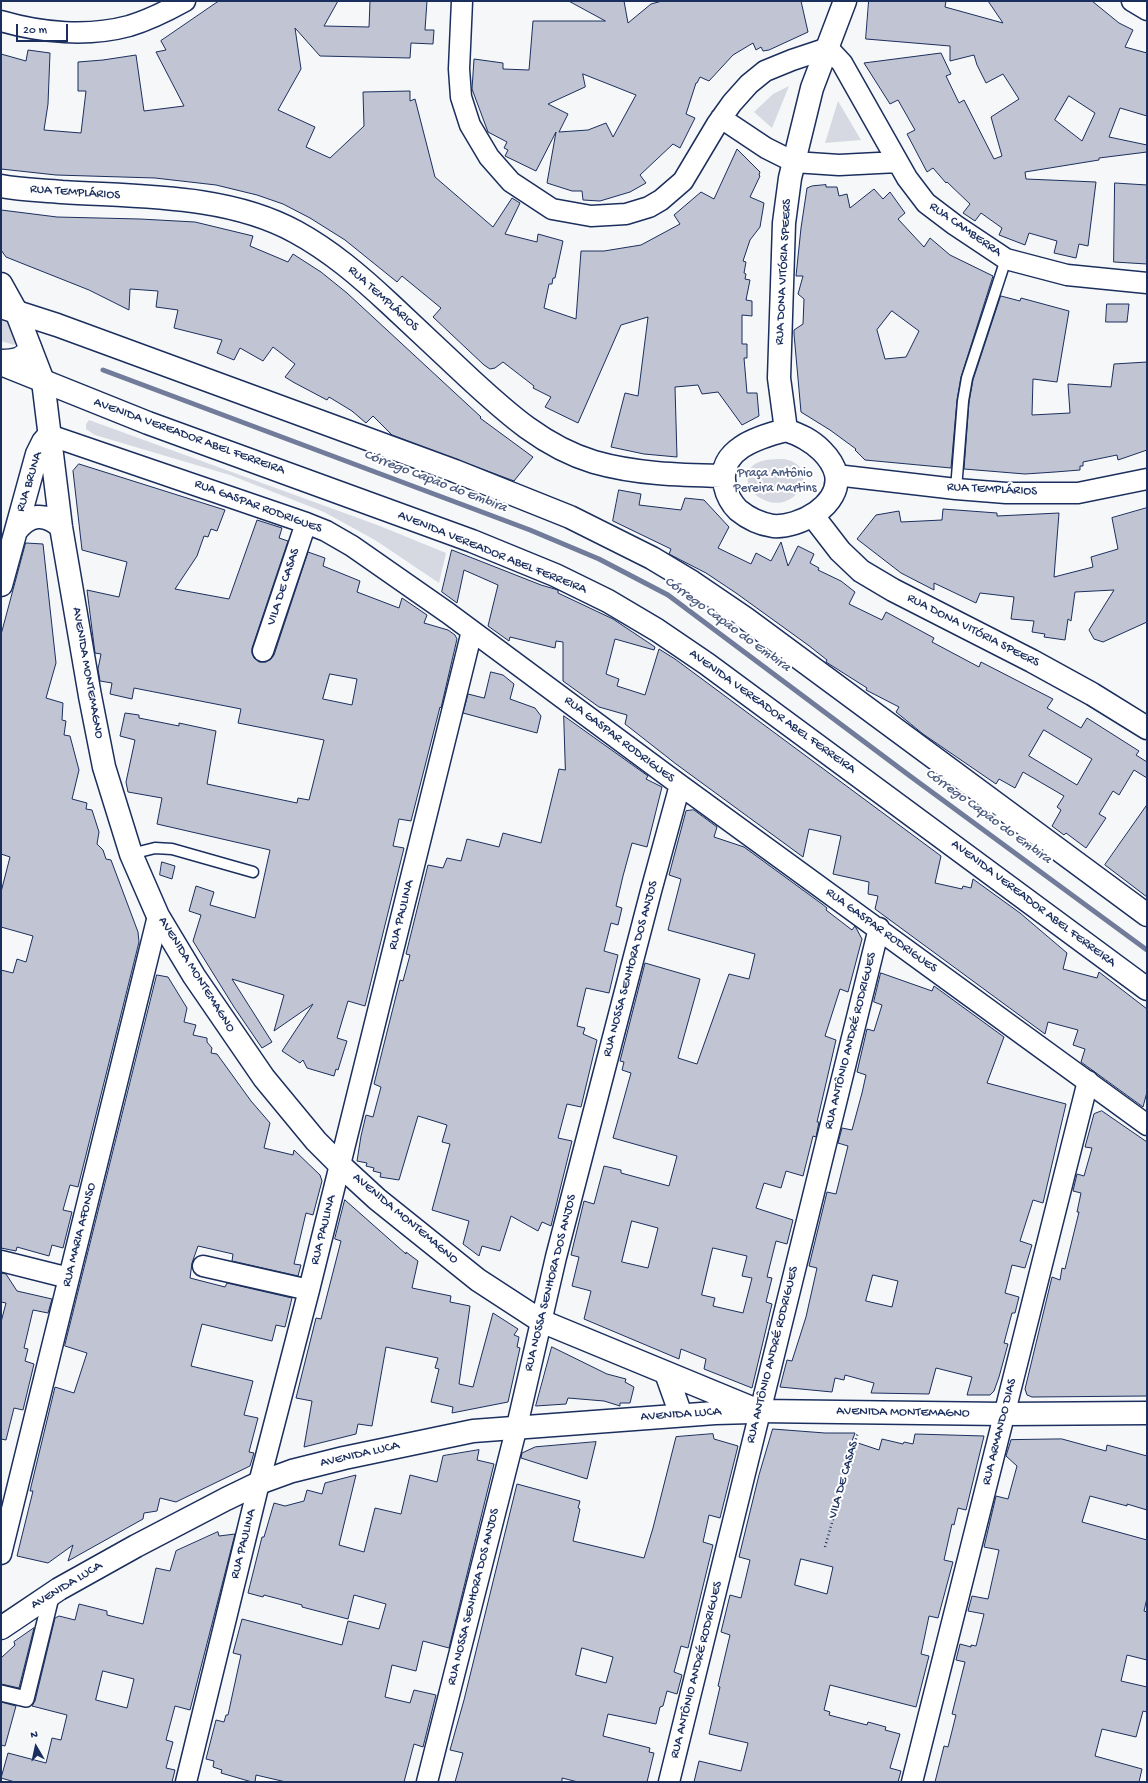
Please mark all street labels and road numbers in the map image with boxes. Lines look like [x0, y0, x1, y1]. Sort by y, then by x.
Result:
street label: RUA TEMPLÁRIOS [29, 182, 121, 204]
street label: RUA DONA VITÓRIA SPEERS [772, 198, 796, 346]
street label: RUA CAMBERRA [926, 199, 1004, 261]
street label: RUA TEMPLÁRIOS [344, 263, 422, 335]
street label: AVENIDA VEREADOR ABEL FERREIRA [91, 395, 287, 479]
street label: RUA BRUNA [13, 450, 47, 514]
street label: RUA GASPAR RODRIGUES [192, 477, 324, 537]
street label: RUA TEMPLÁRIOS [946, 480, 1038, 500]
street label: AVENIDA VEREADOR ABEL FERREIRA [395, 508, 589, 598]
street label: VILA DE CASAS [264, 547, 304, 627]
street label: RUA DONA VITÓRIA SPEERS [904, 591, 1042, 671]
street label: AVENIDA MONTEMAGNO [68, 606, 106, 740]
street label: AVENIDA VEREADOR ABEL FERREIRA [686, 646, 858, 778]
street label: RUA GASPAR RODRIGUES [561, 693, 677, 787]
street label: AVENIDA VEREADOR ABEL FERREIRA [948, 837, 1118, 971]
street label: RUA PAULINA [386, 878, 418, 952]
street label: RUA NOSSA SENHORA DOS ANJOS [600, 879, 662, 1059]
street label: RUA GASPAR RODRIGUES [822, 885, 940, 977]
street label: AVENIDA MONTEMAGNO [154, 914, 238, 1036]
street label: RUA ANTÔNIO ANDRÉ RODRIGUES [821, 951, 881, 1131]
street label: AVENIDA MONTEMAGNO [349, 1170, 461, 1268]
street label: RUA MARIA AFONSO [59, 1181, 101, 1289]
street label: RUA PAULINA [308, 1193, 340, 1267]
street label: RUA NOSSA SENHORA DOS ANJOS [521, 1193, 581, 1373]
street label: RUA ANTÔNIO ANDRÉ RODRIGUES [743, 1265, 803, 1445]
street label: RUA ARMANDO DIAS [979, 1377, 1021, 1487]
street label: AVENIDA LUCA [640, 1404, 722, 1426]
street label: AVENIDA MONTEMAGNO [836, 1404, 970, 1422]
street label: AVENIDA LUCA [319, 1438, 401, 1472]
street label: VILA DE CASAS [825, 1439, 863, 1521]
street label: RUA PAULINA [228, 1507, 260, 1581]
street label: RUA NOSSA SENHORA DOS ANJOS [444, 1507, 504, 1687]
street label: AVENIDA LUCA [28, 1559, 106, 1613]
street label: RUA ANTÔNIO ANDRÉ RODRIGUES [667, 1580, 727, 1760]

